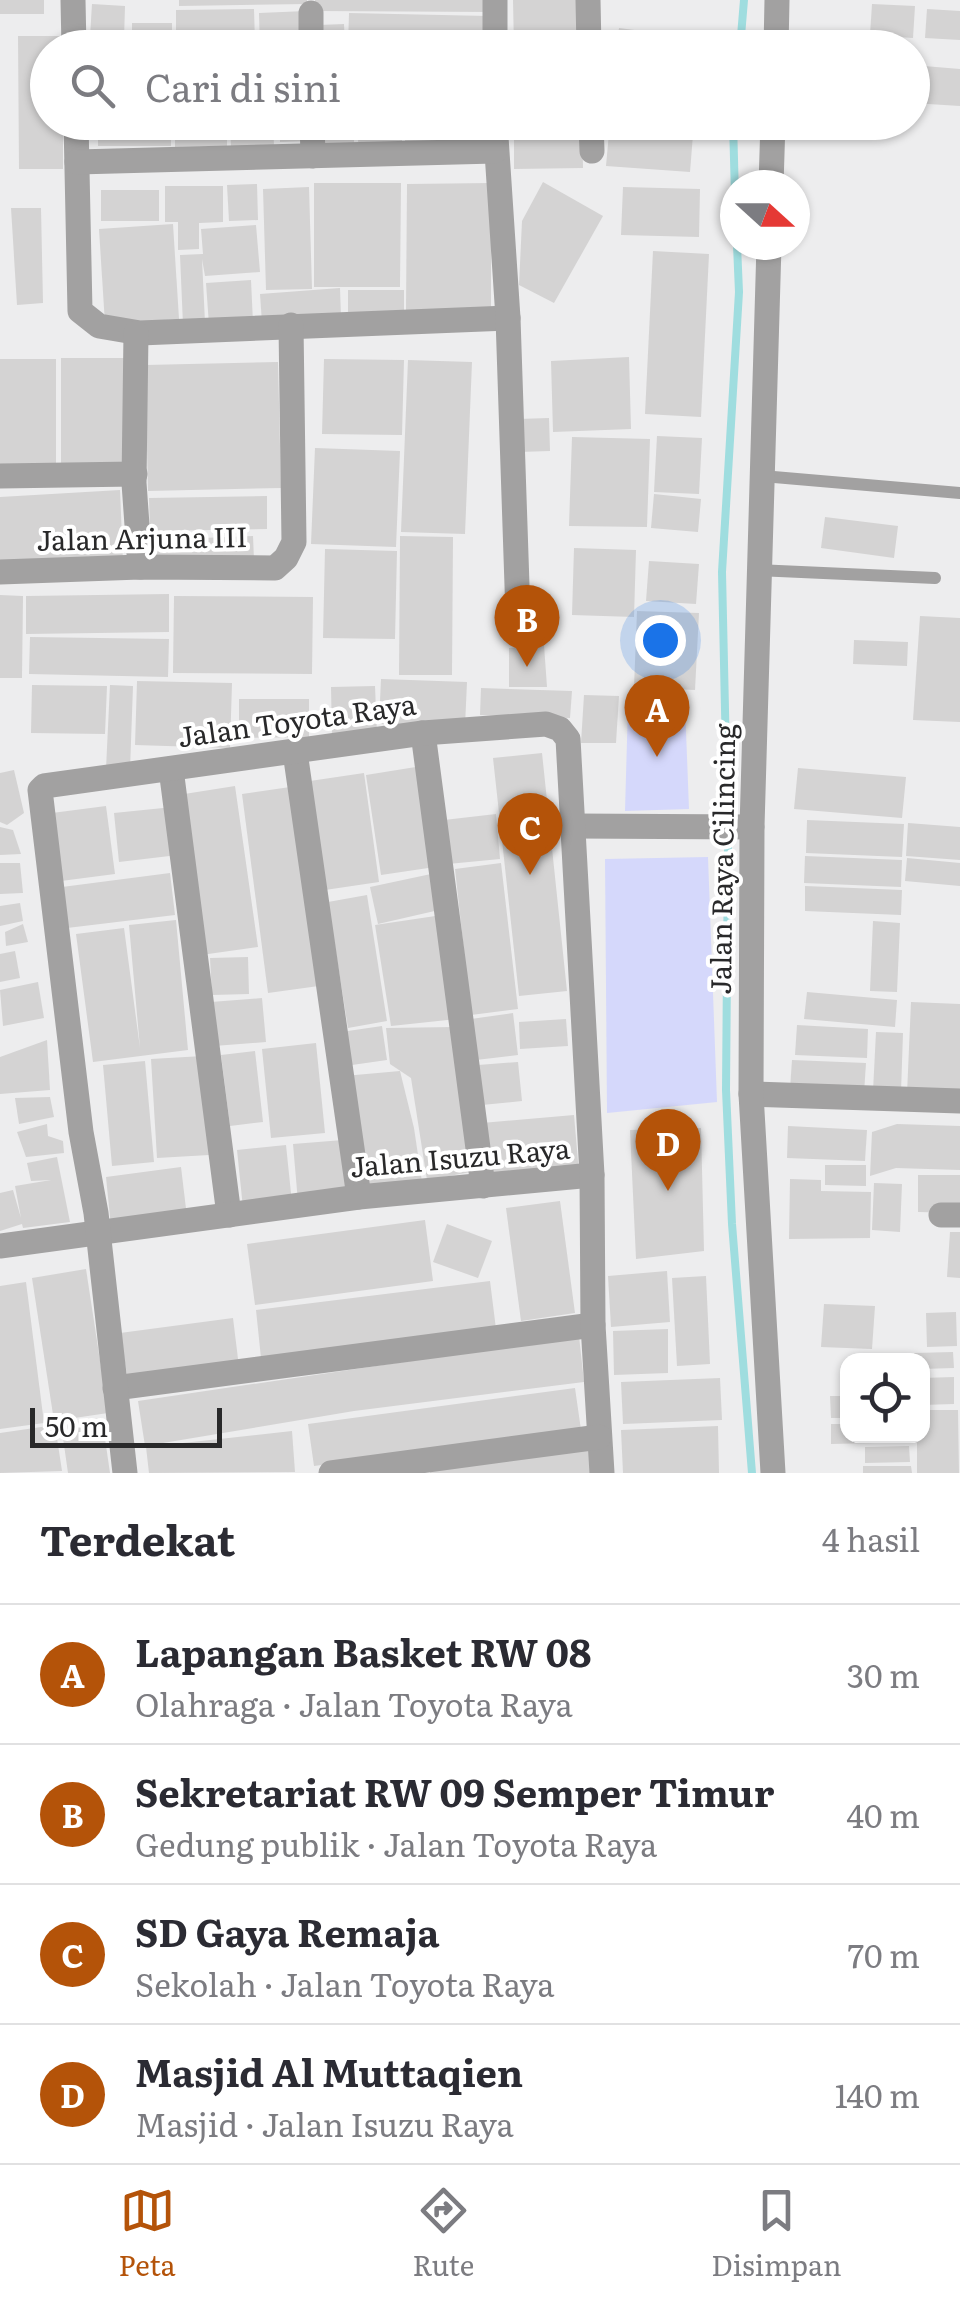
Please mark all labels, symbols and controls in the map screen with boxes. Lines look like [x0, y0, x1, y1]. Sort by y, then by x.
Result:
search box [30, 30, 930, 140]
text: Cari di sini [145, 57, 341, 114]
icon: search [65, 58, 120, 113]
north arrow [720, 170, 810, 260]
street label: Jalan Arjuna III [36, 514, 248, 560]
pin: B [494, 584, 560, 667]
your location [635, 615, 686, 666]
pin: A [624, 674, 690, 757]
street label: Jalan Toyota Raya [175, 682, 418, 757]
street label: Jalan Raya Cilincing [698, 723, 744, 995]
pin: C [498, 792, 562, 875]
pin: D [636, 1108, 700, 1191]
street label: Jalan Isuzu Raya [348, 1125, 572, 1187]
map controls [840, 1353, 930, 1443]
button: locate [840, 1353, 930, 1443]
scale bar [30, 1403, 222, 1448]
text: 50 m [45, 1404, 108, 1446]
text: Terdekat [40, 1507, 235, 1569]
text: 4 hasil [822, 1514, 920, 1562]
text: Lapangan Basket RW 08 [135, 1622, 591, 1679]
text: A [60, 1650, 85, 1698]
text: 30 m [847, 1650, 920, 1698]
text: Olahraga · Jalan Toyota Raya [135, 1679, 573, 1727]
text: Sekretariat RW 09 Semper Timur [135, 1762, 774, 1819]
text: B [61, 1790, 84, 1838]
text: 40 m [846, 1790, 920, 1838]
text: Gedung publik · Jalan Toyota Raya [135, 1819, 657, 1867]
text: SD Gaya Remaja [135, 1902, 440, 1959]
text: C [61, 1930, 84, 1978]
text: 70 m [848, 1930, 920, 1978]
text: Sekolah · Jalan Toyota Raya [135, 1959, 555, 2007]
text: Masjid Al Muttaqien [135, 2042, 523, 2099]
text: D [60, 2070, 85, 2118]
text: 140 m [835, 2070, 920, 2118]
text: Masjid · Jalan Isuzu Raya [135, 2099, 514, 2147]
tab: Peta [118, 2183, 176, 2285]
tab: Rute [413, 2183, 474, 2285]
tab: Disimpan [711, 2183, 841, 2285]

